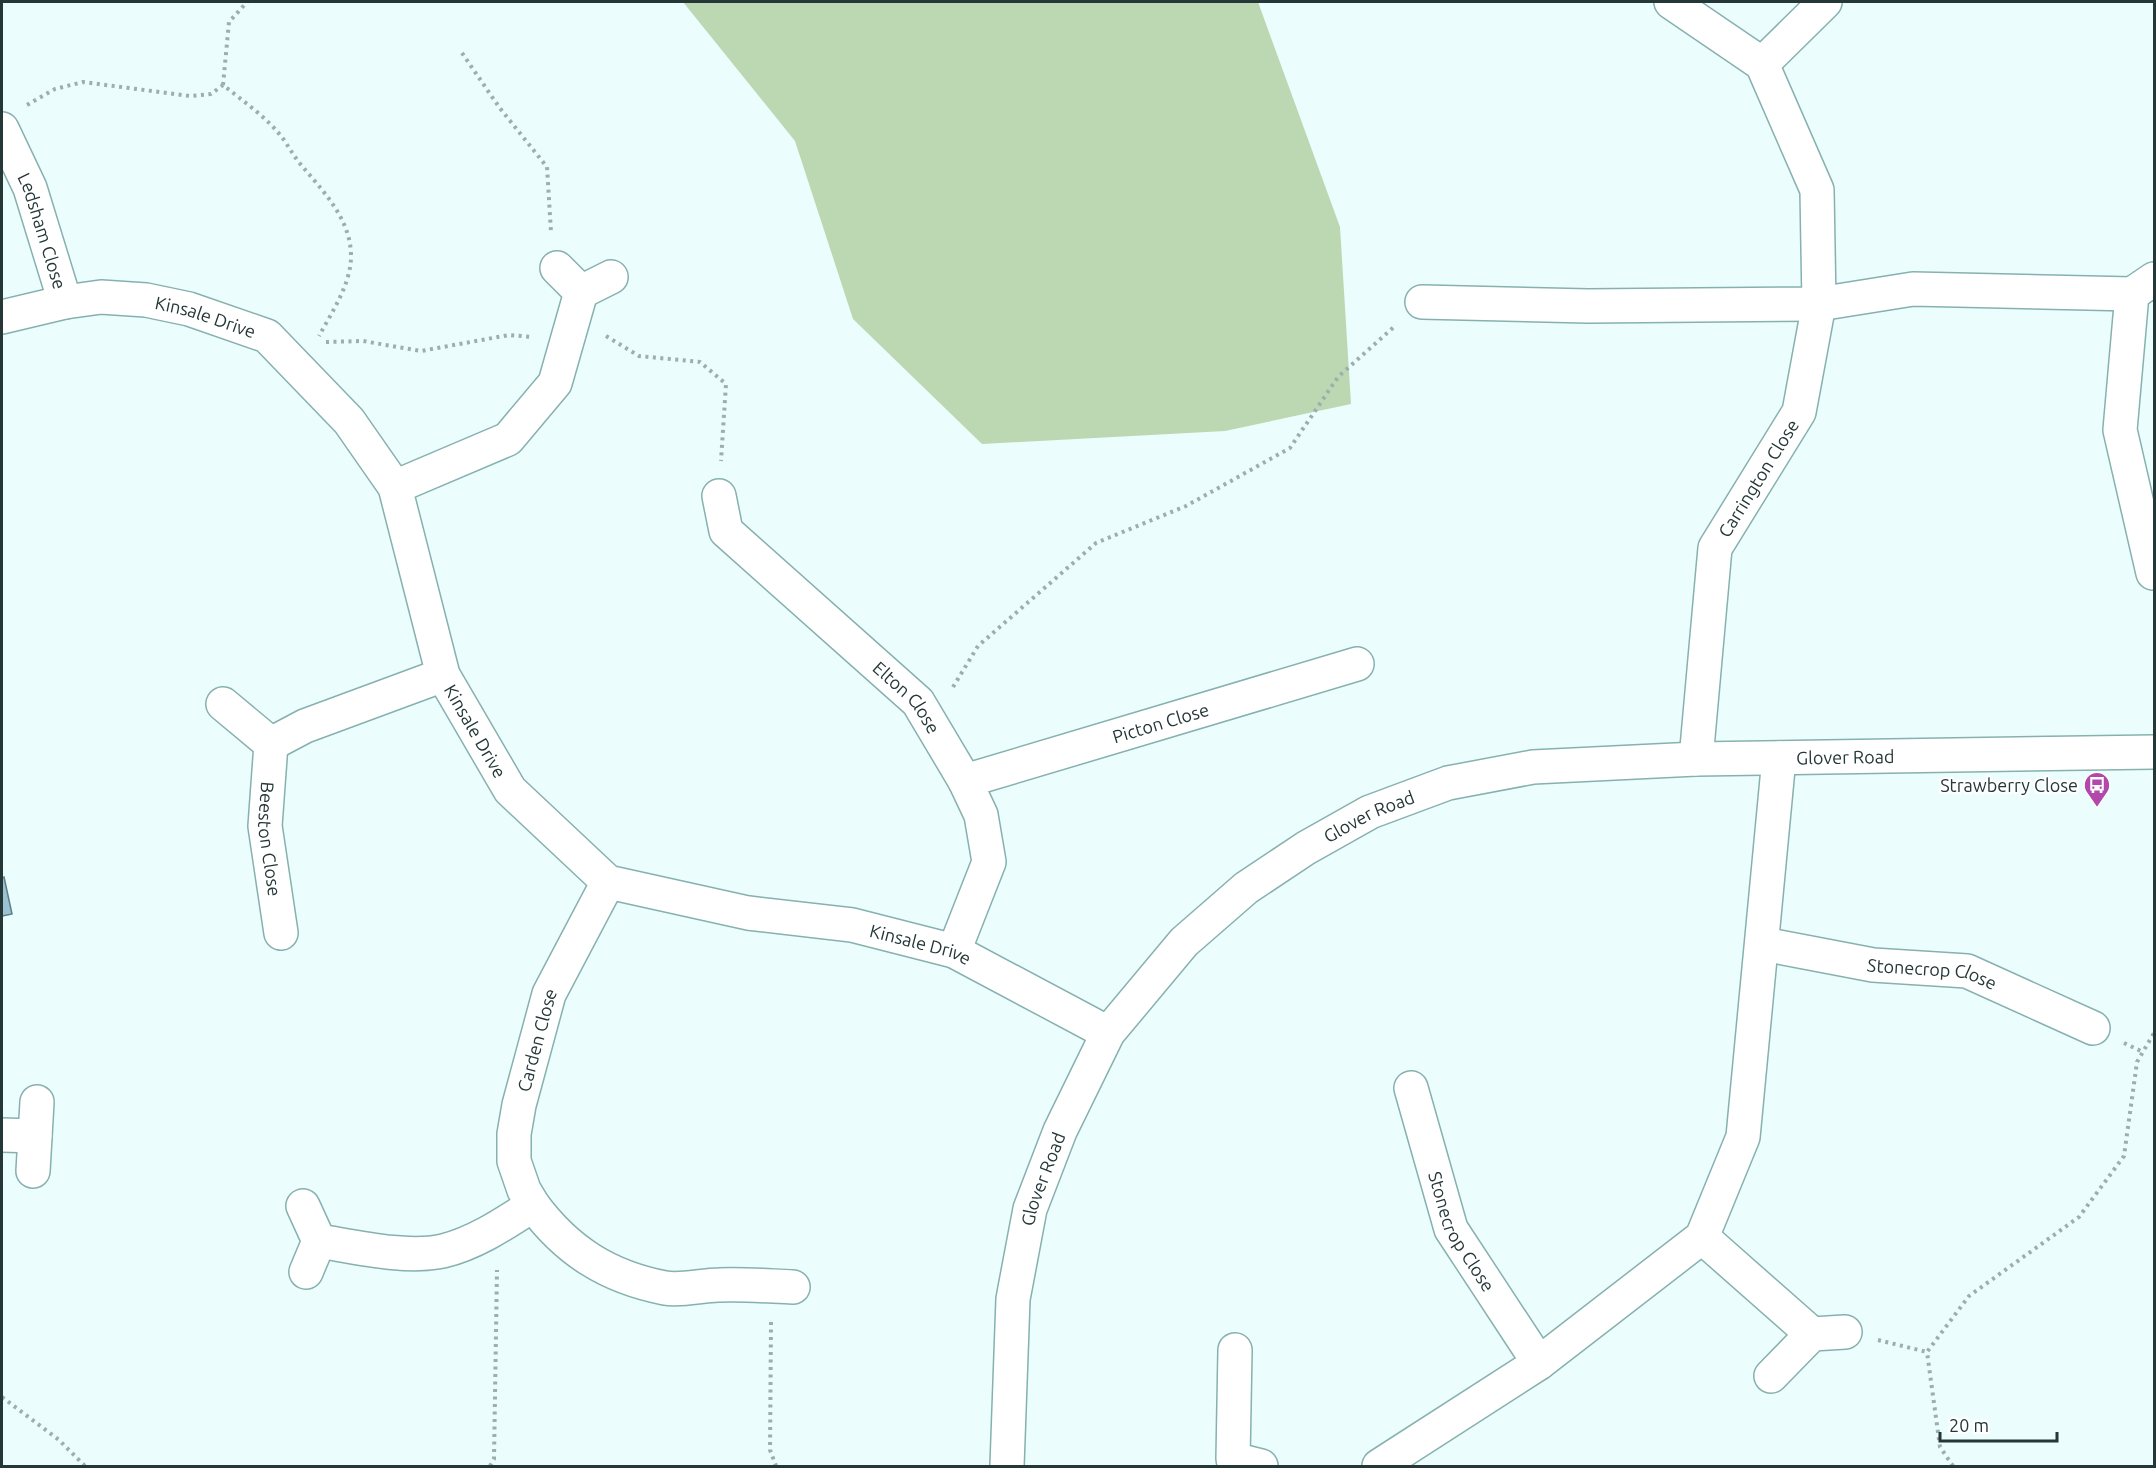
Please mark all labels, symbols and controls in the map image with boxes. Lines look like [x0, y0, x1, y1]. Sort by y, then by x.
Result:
street label: Ledsham Close [14, 170, 70, 291]
street label: Kinsale Drive [153, 292, 258, 341]
street label: Carrington Close [1714, 415, 1802, 541]
street label: Elton Close [869, 657, 944, 737]
street label: Kinsale Drive [441, 681, 511, 781]
street label: Picton Close [1110, 699, 1211, 746]
street label: Glover Road [1796, 746, 1895, 767]
bus stop icon: Strawberry Close [2082, 770, 2112, 808]
place label: Strawberry Close [1940, 775, 2078, 795]
street label: Beeston Close [255, 781, 285, 898]
street label: Glover Road [1320, 786, 1417, 846]
street label: Kinsale Drive [868, 920, 975, 968]
street label: Stonecrop Close [1865, 954, 2000, 993]
street label: Carden Close [513, 985, 560, 1094]
street label: Glover Road [1017, 1129, 1069, 1227]
street label: Stonecrop Close [1425, 1169, 1499, 1295]
scale bar [1940, 1405, 2057, 1443]
text: 20 m [1949, 1415, 1989, 1435]

